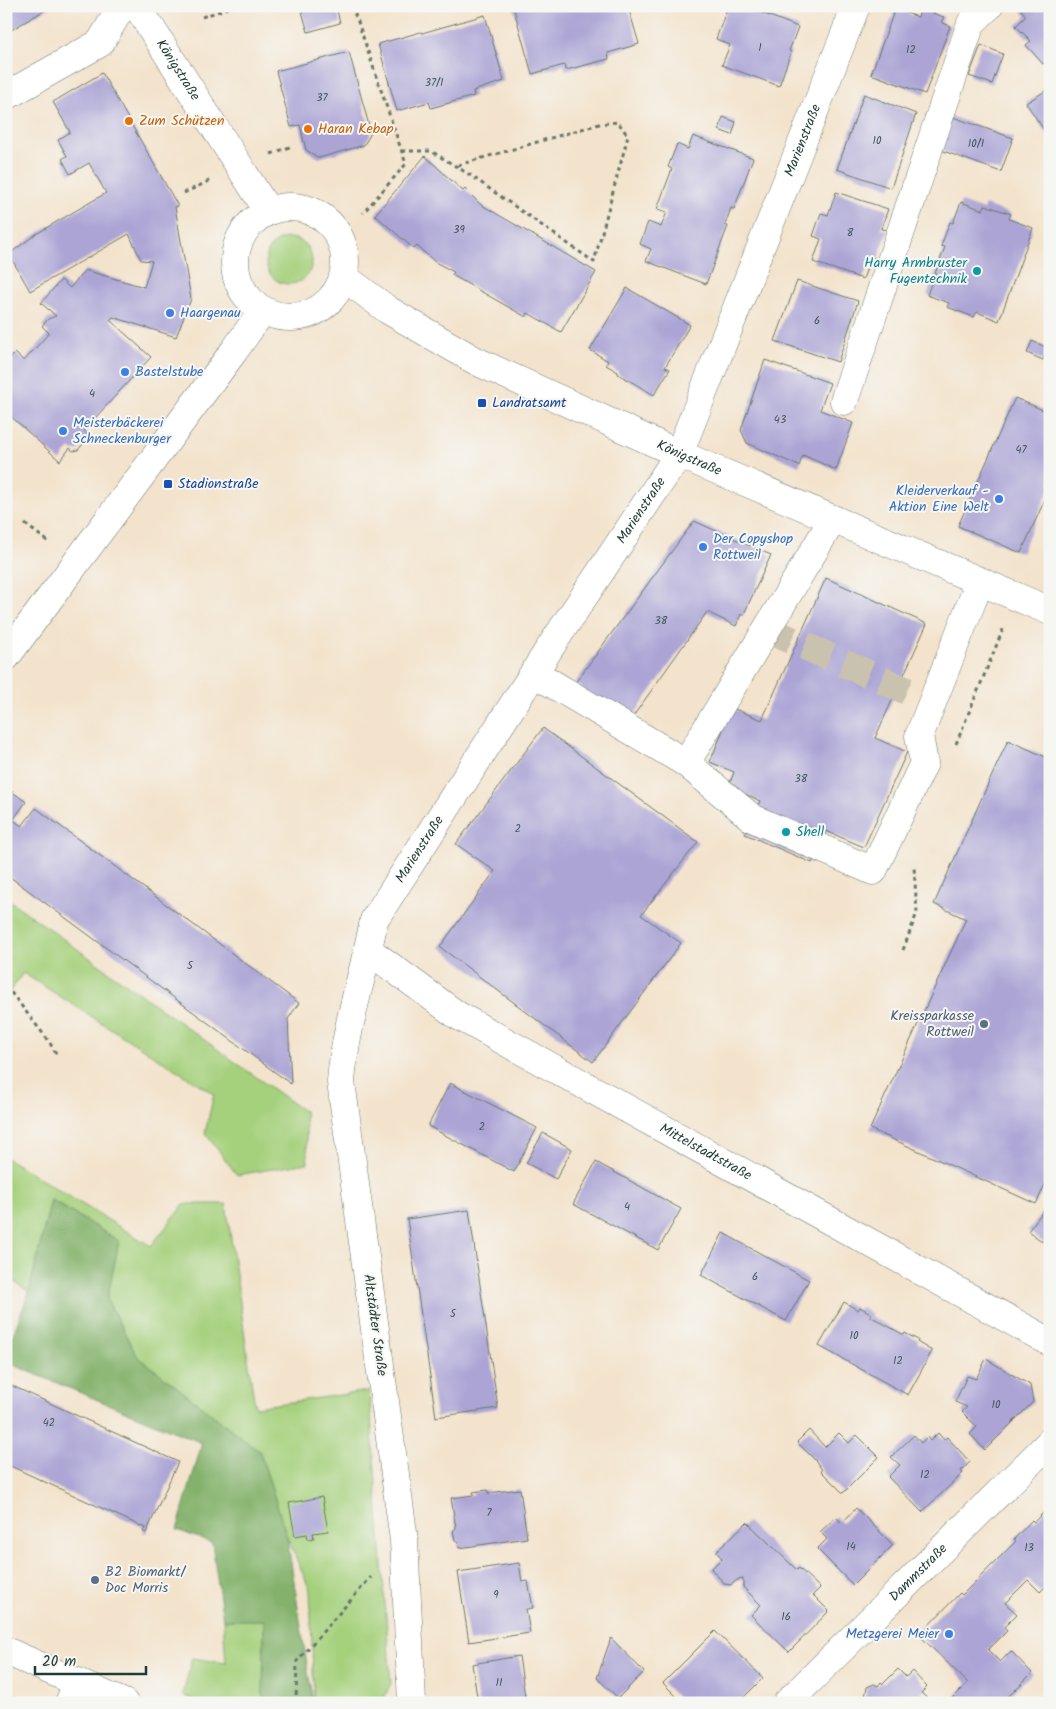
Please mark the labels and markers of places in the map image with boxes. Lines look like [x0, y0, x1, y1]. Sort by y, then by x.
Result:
place label: Zum Schützen [139, 110, 224, 132]
marker: Zum Schützen [123, 115, 135, 127]
place label: Haran Kebap [318, 118, 394, 140]
marker: Haran Kebap [302, 123, 314, 135]
place label: Harry Armbruster Fugentechnik [864, 252, 968, 290]
marker: Harry Armbruster Fugentechnik [971, 265, 983, 277]
place label: Haargenau [180, 302, 241, 324]
marker: Haargenau [164, 307, 176, 319]
place label: Bastelstube [135, 361, 204, 383]
marker: Bastelstube [119, 366, 131, 378]
place label: Landratsamt [492, 392, 567, 414]
marker: Landratsamt [476, 397, 488, 409]
place label: Meisterbäckerei Schneckenburger [73, 412, 172, 450]
marker: Meisterbäckerei Schneckenburger [57, 425, 69, 437]
place label: Stadionstraße [178, 473, 259, 495]
marker: Stadionstraße [162, 478, 174, 490]
place label: Kleiderverkauf - Aktion Eine Welt [889, 480, 990, 518]
marker: Kleiderverkauf - Aktion Eine Welt [993, 493, 1005, 505]
place label: Der Copyshop Rottweil [713, 528, 793, 566]
marker: Der Copyshop Rottweil [697, 541, 709, 553]
place label: Shell [796, 821, 825, 843]
marker: Shell [780, 826, 792, 838]
place label: Kreissparkasse Rottweil [890, 1005, 975, 1043]
marker: Kreissparkasse Rottweil [978, 1018, 990, 1030]
place label: B2 Biomarkt/ Doc Morris [105, 1561, 187, 1599]
marker: B2 Biomarkt/ Doc Morris [89, 1574, 101, 1586]
place label: Metzgerei Meier [846, 1623, 940, 1645]
marker: Metzgerei Meier [943, 1628, 955, 1640]

